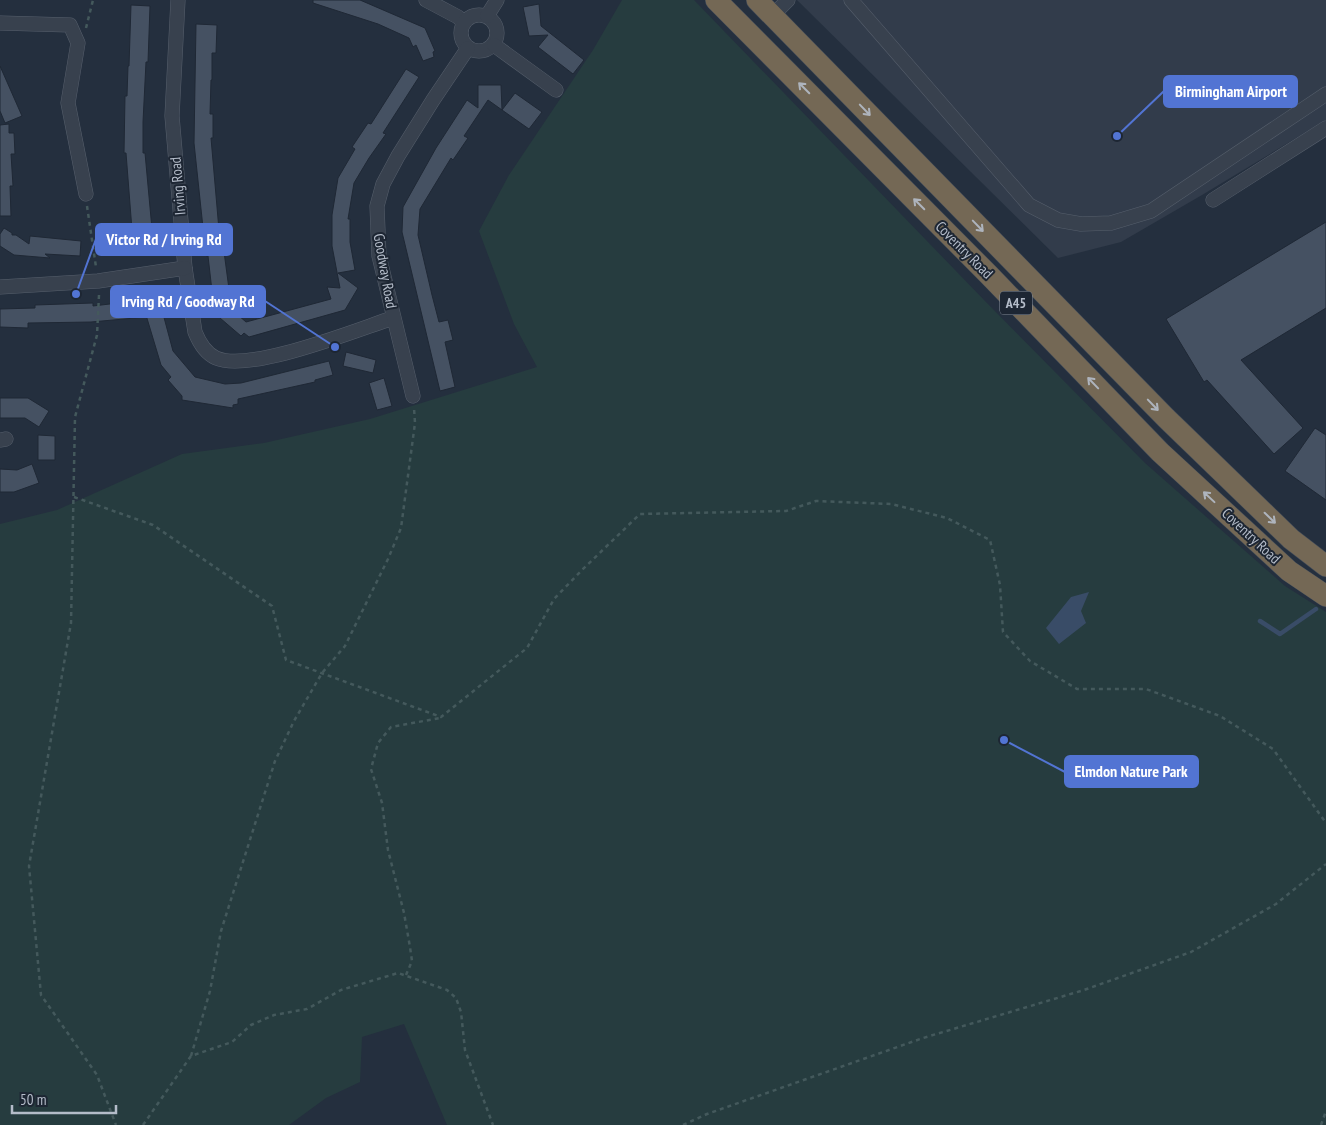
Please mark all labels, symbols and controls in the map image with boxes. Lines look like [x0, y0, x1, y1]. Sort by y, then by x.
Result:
callout: Birmingham Airport [1164, 76, 1297, 107]
text: Birmingham Airport [1175, 81, 1287, 101]
one-way arrow [798, 82, 810, 95]
one-way arrow [858, 104, 871, 116]
street label: Irving Road [165, 156, 190, 216]
one-way arrow [912, 198, 925, 210]
street label: Coventry Road [932, 217, 997, 282]
one-way arrow [972, 220, 984, 232]
callout: Victor Rd / Irving Rd [96, 224, 232, 255]
text: Victor Rd / Irving Rd [105, 229, 222, 249]
street label: Goodway Road [370, 232, 401, 310]
callout: Irving Rd / Goodway Rd [111, 286, 265, 317]
text: Irving Rd / Goodway Rd [121, 291, 255, 311]
road number: A45 [1000, 292, 1032, 314]
one-way arrow [1087, 377, 1099, 389]
one-way arrow [1147, 398, 1159, 411]
one-way arrow [1202, 491, 1215, 503]
street label: Coventry Road [1218, 504, 1285, 568]
one-way arrow [1263, 512, 1276, 524]
callout: Elmdon Nature Park [1065, 756, 1198, 787]
text: Elmdon Nature Park [1074, 761, 1188, 781]
scale bar [12, 1082, 116, 1114]
text: 50 m [20, 1090, 46, 1109]

